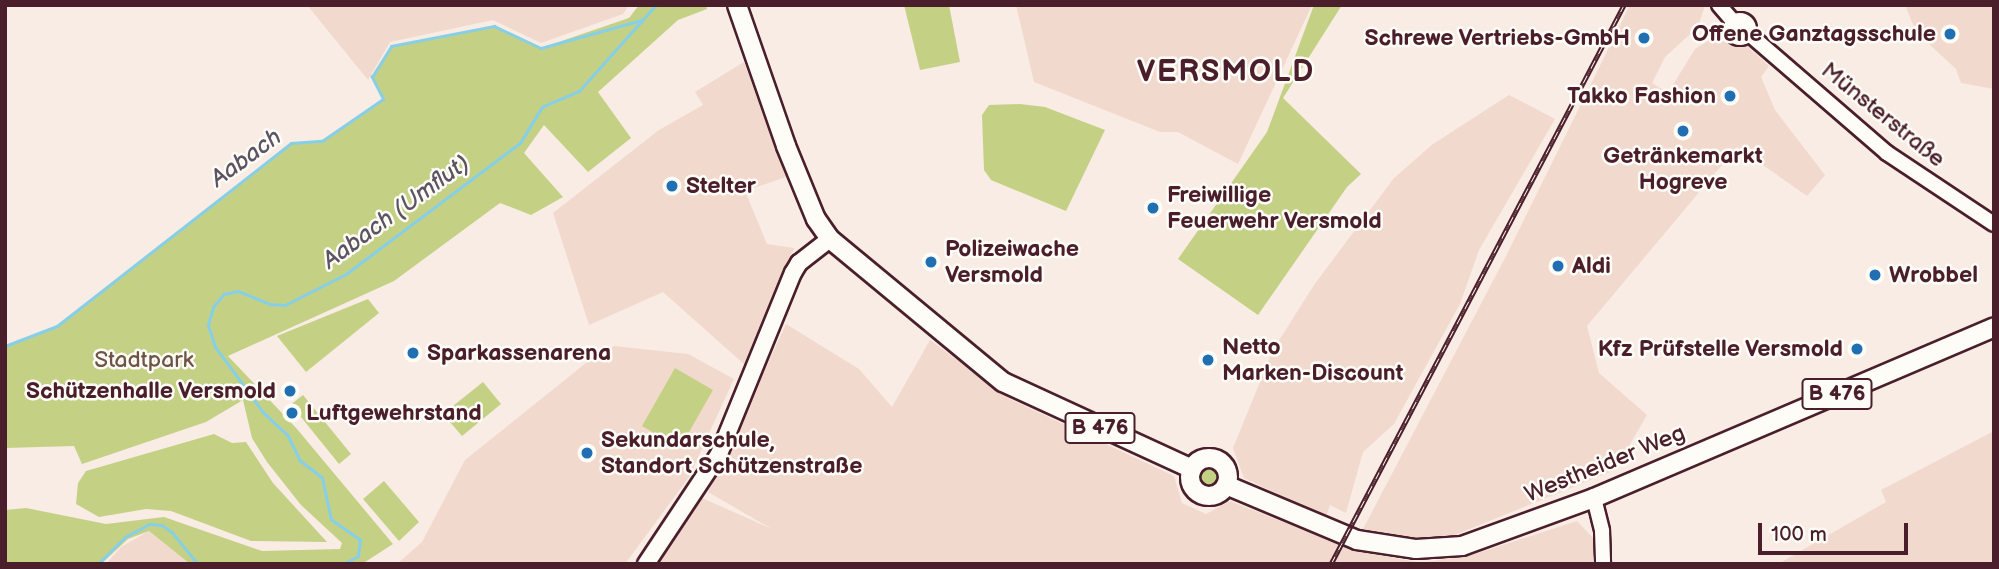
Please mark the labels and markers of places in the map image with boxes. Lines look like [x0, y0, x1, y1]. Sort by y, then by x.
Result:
place label: Offene Ganztagsschule [1692, 20, 1936, 48]
place label: Schrewe Vertriebs-GmbH [1363, 24, 1630, 52]
marker: Offene Ganztagsschule [1942, 26, 1958, 42]
marker: Schrewe Vertriebs-GmbH [1636, 30, 1652, 46]
place label: Takko Fashion [1567, 82, 1716, 110]
marker: Takko Fashion [1722, 88, 1738, 104]
marker: Getränkemarkt Hogreve [1675, 123, 1691, 139]
place label: Getränkemarkt Hogreve [1603, 142, 1763, 196]
place label: Stelter [686, 172, 756, 200]
marker: Stelter [664, 178, 680, 194]
place label: Freiwillige Feuerwehr Versmold [1167, 181, 1383, 235]
marker: Freiwillige Feuerwehr Versmold [1145, 200, 1161, 216]
place label: Polizeiwache Versmold [945, 235, 1079, 289]
place label: Aldi [1572, 252, 1611, 280]
marker: Polizeiwache Versmold [923, 254, 939, 270]
marker: Aldi [1550, 258, 1566, 274]
place label: Wrobbel [1889, 261, 1978, 289]
marker: Wrobbel [1867, 267, 1883, 283]
place label: Netto Marken-Discount [1222, 333, 1403, 387]
place label: Kfz Prüfstelle Versmold [1597, 335, 1843, 363]
place label: Sparkassenarena [427, 339, 611, 367]
marker: Kfz Prüfstelle Versmold [1849, 341, 1865, 357]
marker: Sparkassenarena [405, 345, 421, 361]
marker: Netto Marken-Discount [1200, 352, 1216, 368]
place label: Schützenhalle Versmold [25, 377, 276, 405]
marker: Schützenhalle Versmold [282, 383, 298, 399]
place label: Luftgewehrstand [306, 399, 482, 427]
marker: Luftgewehrstand [284, 405, 300, 421]
place label: Sekundarschule, Standort Schützenstraße [601, 426, 863, 480]
marker: Sekundarschule, Standort Schützenstraße [579, 445, 595, 461]

